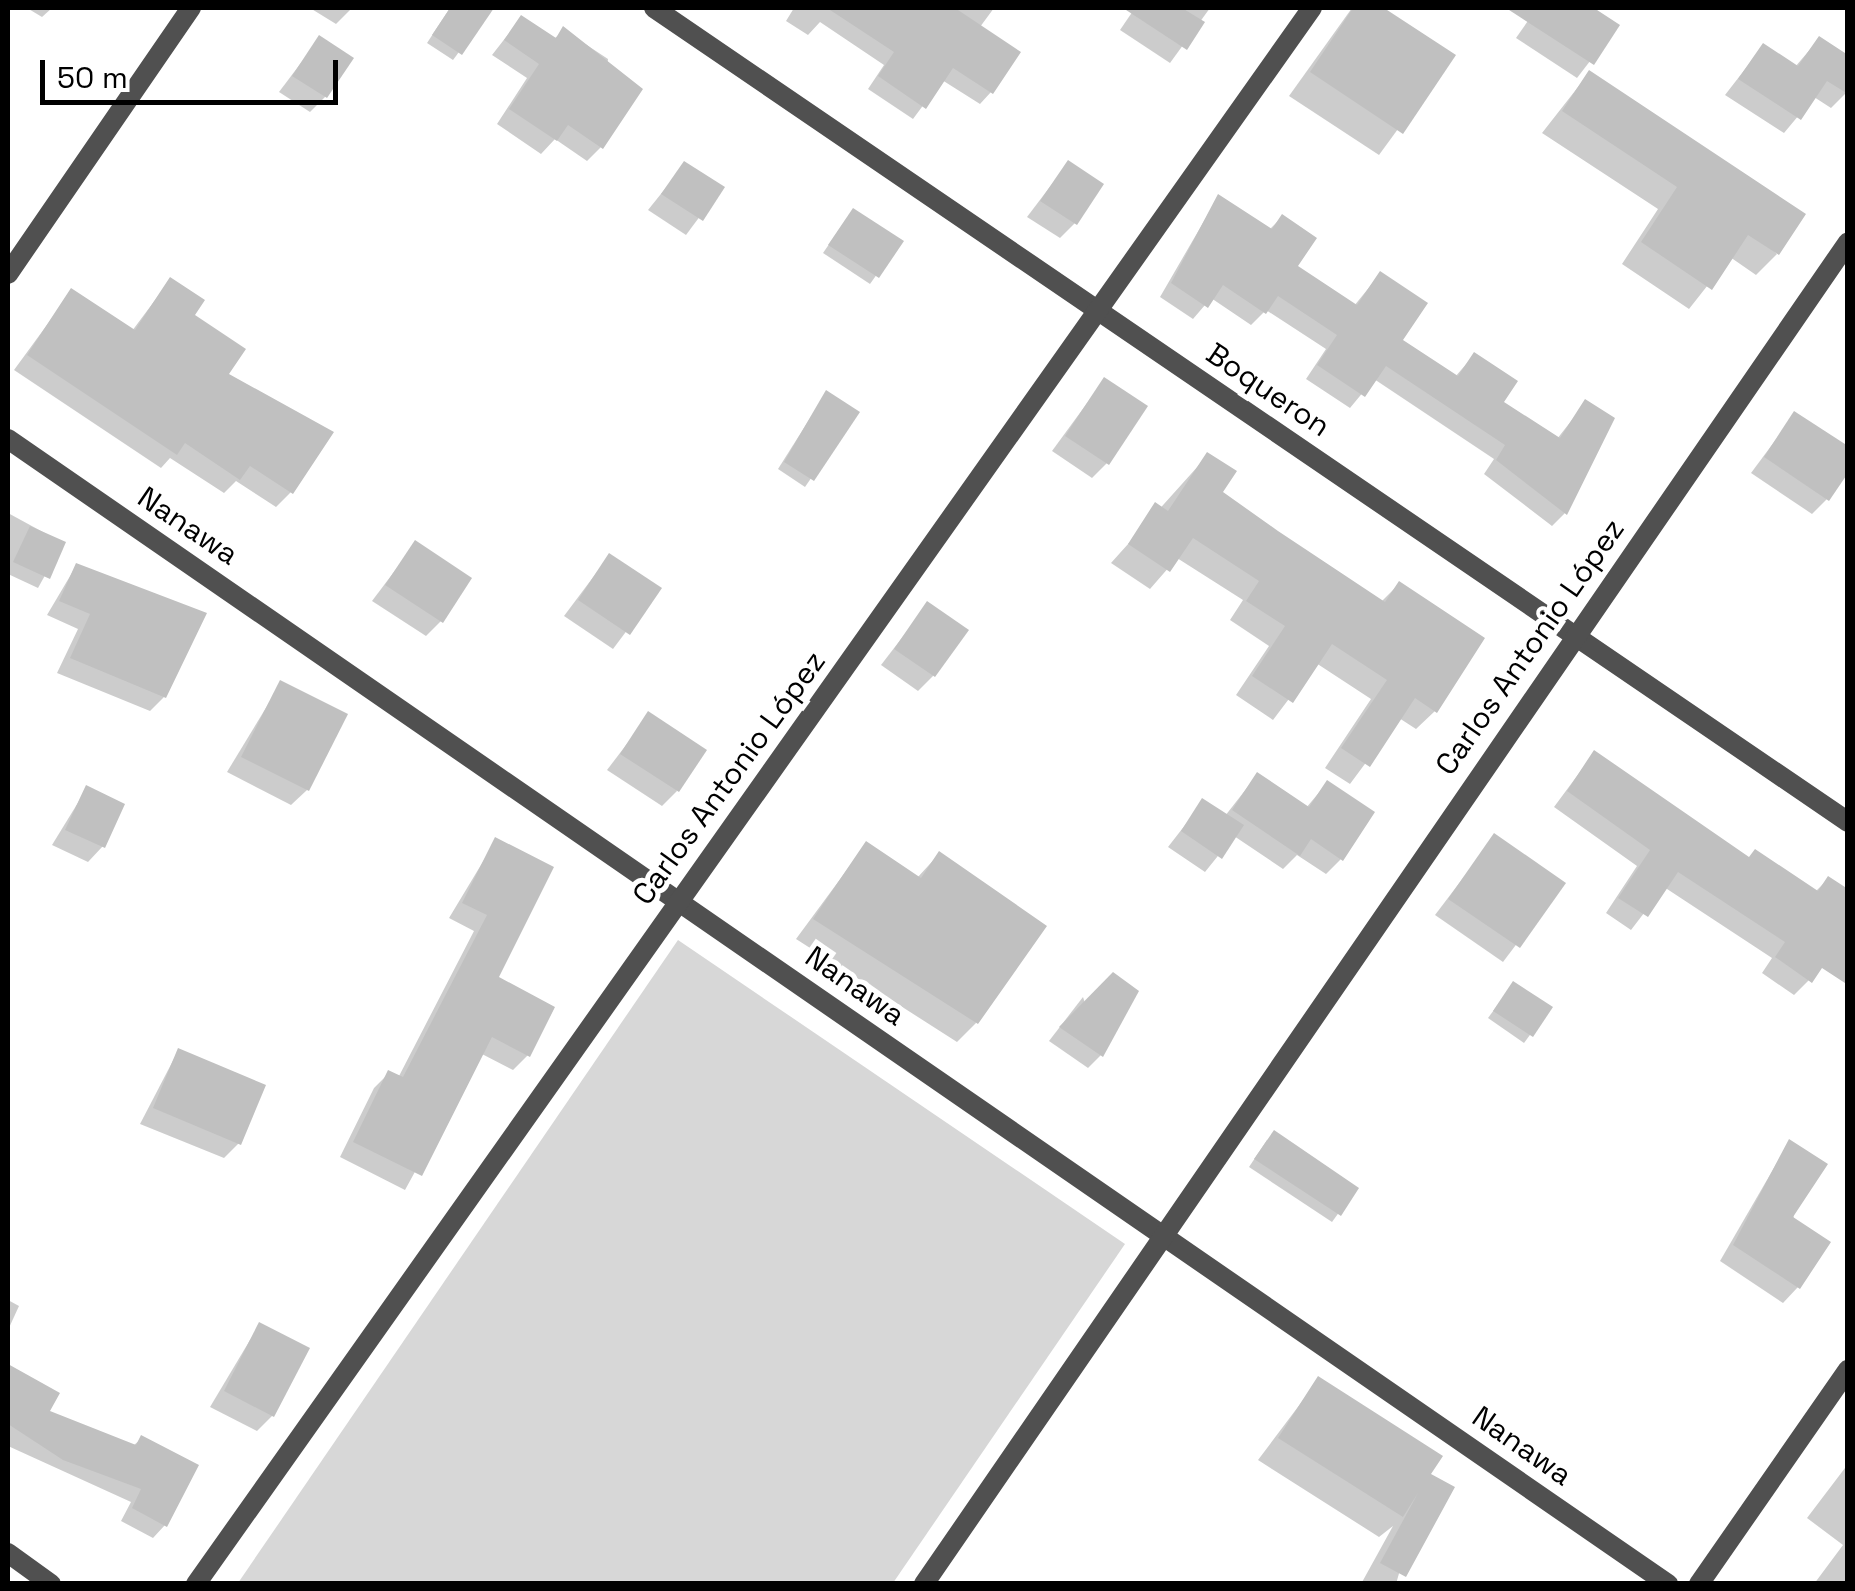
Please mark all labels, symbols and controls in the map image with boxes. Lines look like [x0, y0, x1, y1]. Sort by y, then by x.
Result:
scale bar [45, 40, 342, 102]
text: 50 m [57, 58, 128, 97]
street label: Boqueron [1199, 336, 1337, 444]
street label: Nanawa [131, 479, 245, 573]
street label: Carlos Antonio López [1428, 512, 1632, 782]
street label: Carlos Antonio López [625, 644, 833, 912]
street label: Nanawa [798, 939, 912, 1033]
street label: Nanawa [1465, 1399, 1579, 1493]

